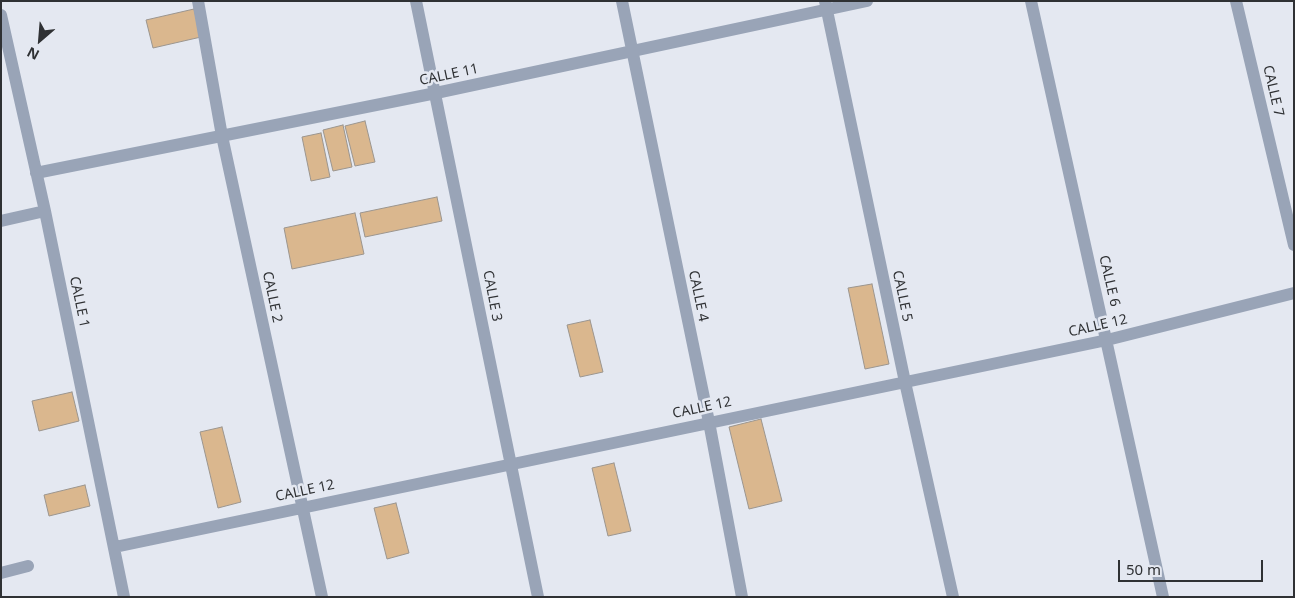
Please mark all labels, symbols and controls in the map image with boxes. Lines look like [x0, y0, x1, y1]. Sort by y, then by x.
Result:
north arrow [15, 15, 65, 65]
text: N [24, 43, 42, 65]
street label: CALLE 11 [418, 61, 480, 89]
street label: CALLE 7 [1259, 64, 1287, 118]
street label: CALLE 6 [1095, 254, 1123, 308]
street label: CALLE 3 [479, 269, 505, 323]
street label: CALLE 4 [684, 269, 712, 323]
street label: CALLE 5 [888, 269, 916, 323]
street label: CALLE 2 [258, 270, 286, 324]
street label: CALLE 1 [65, 275, 93, 329]
street label: CALLE 12 [1067, 311, 1129, 341]
street label: CALLE 12 [671, 394, 733, 422]
street label: CALLE 12 [274, 477, 336, 505]
scale bar [1120, 550, 1265, 582]
text: 50 m [1126, 559, 1161, 579]

